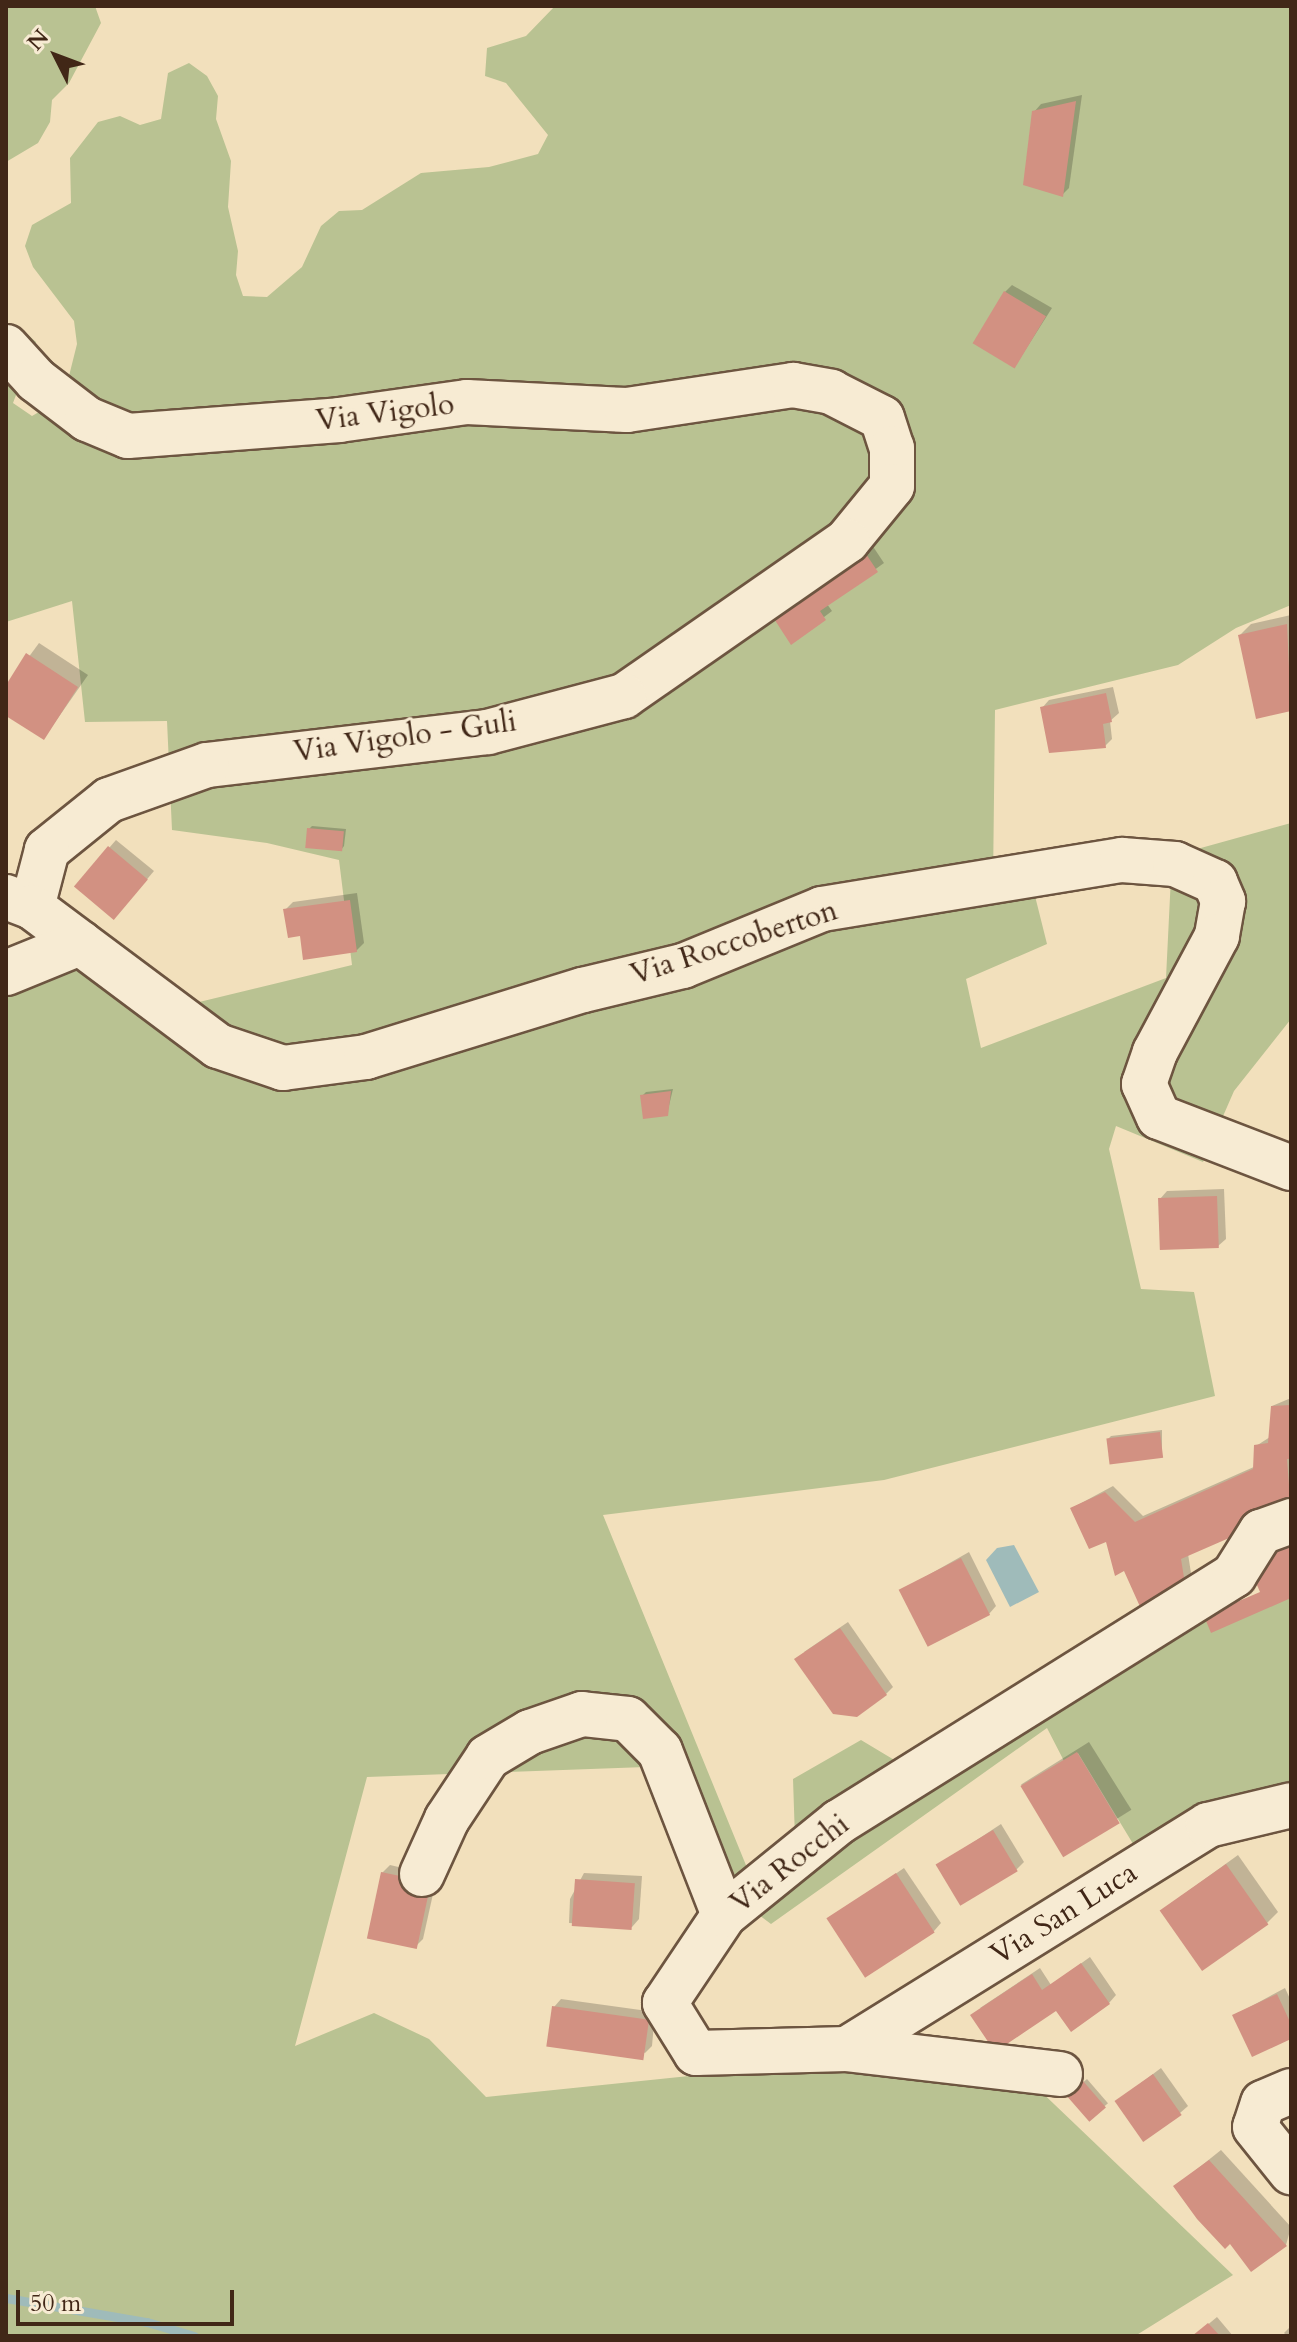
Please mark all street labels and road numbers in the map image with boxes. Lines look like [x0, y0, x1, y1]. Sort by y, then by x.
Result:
street label: Via Vigolo [314, 387, 456, 439]
street label: Via Vigolo - Guli [291, 704, 519, 770]
street label: Via Roccoberton [626, 893, 842, 993]
street label: Via Rocchi [723, 1806, 857, 1922]
street label: Via San Luca [984, 1855, 1144, 1973]

